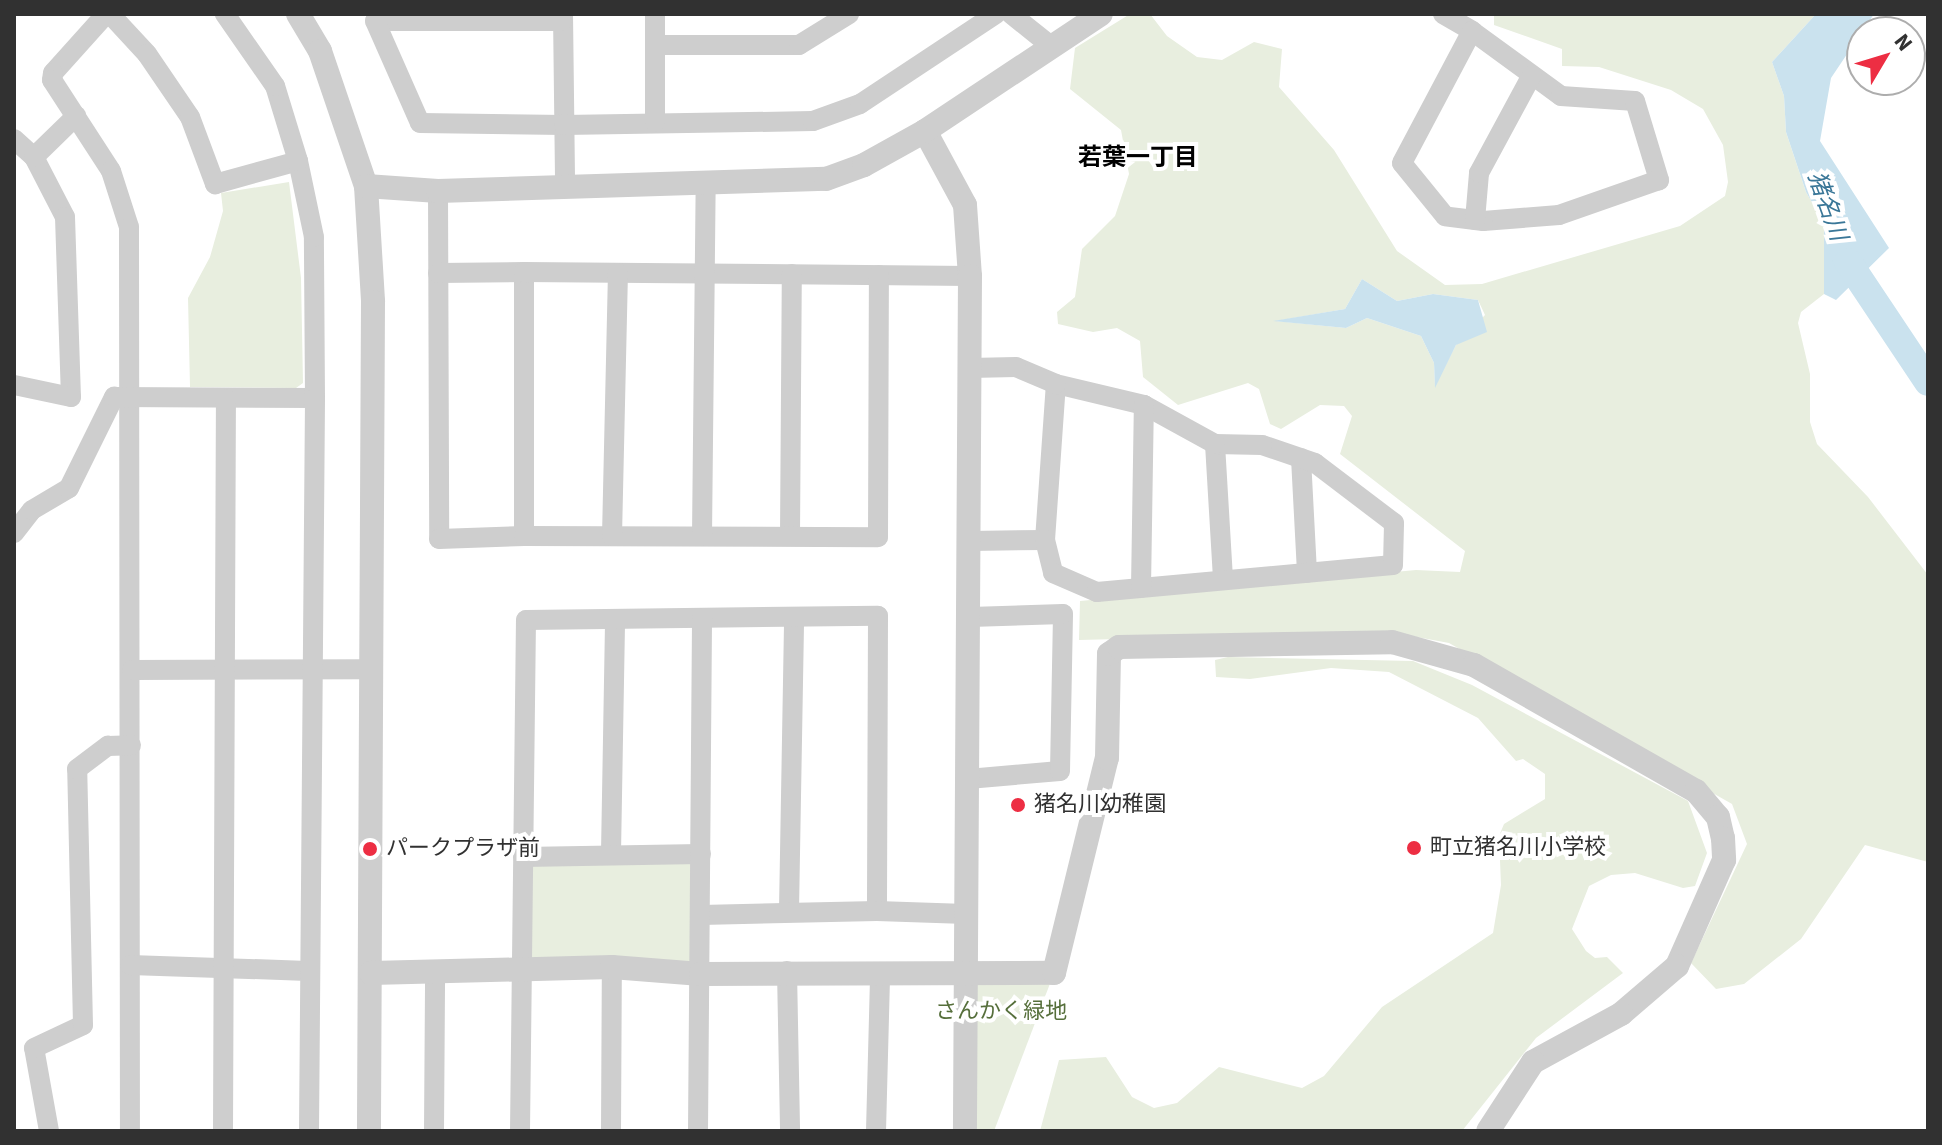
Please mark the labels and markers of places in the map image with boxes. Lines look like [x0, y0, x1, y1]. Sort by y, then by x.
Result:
place label: 猪名川幼稚園 [1034, 792, 1166, 818]
marker: 猪名川幼稚園 [1009, 796, 1027, 814]
place label: 町立猪名川小学校 [1430, 835, 1606, 861]
place label: パークプラザ前 [386, 836, 540, 862]
marker: 町立猪名川小学校 [1405, 839, 1423, 857]
marker: パークプラザ前 [361, 840, 379, 858]

